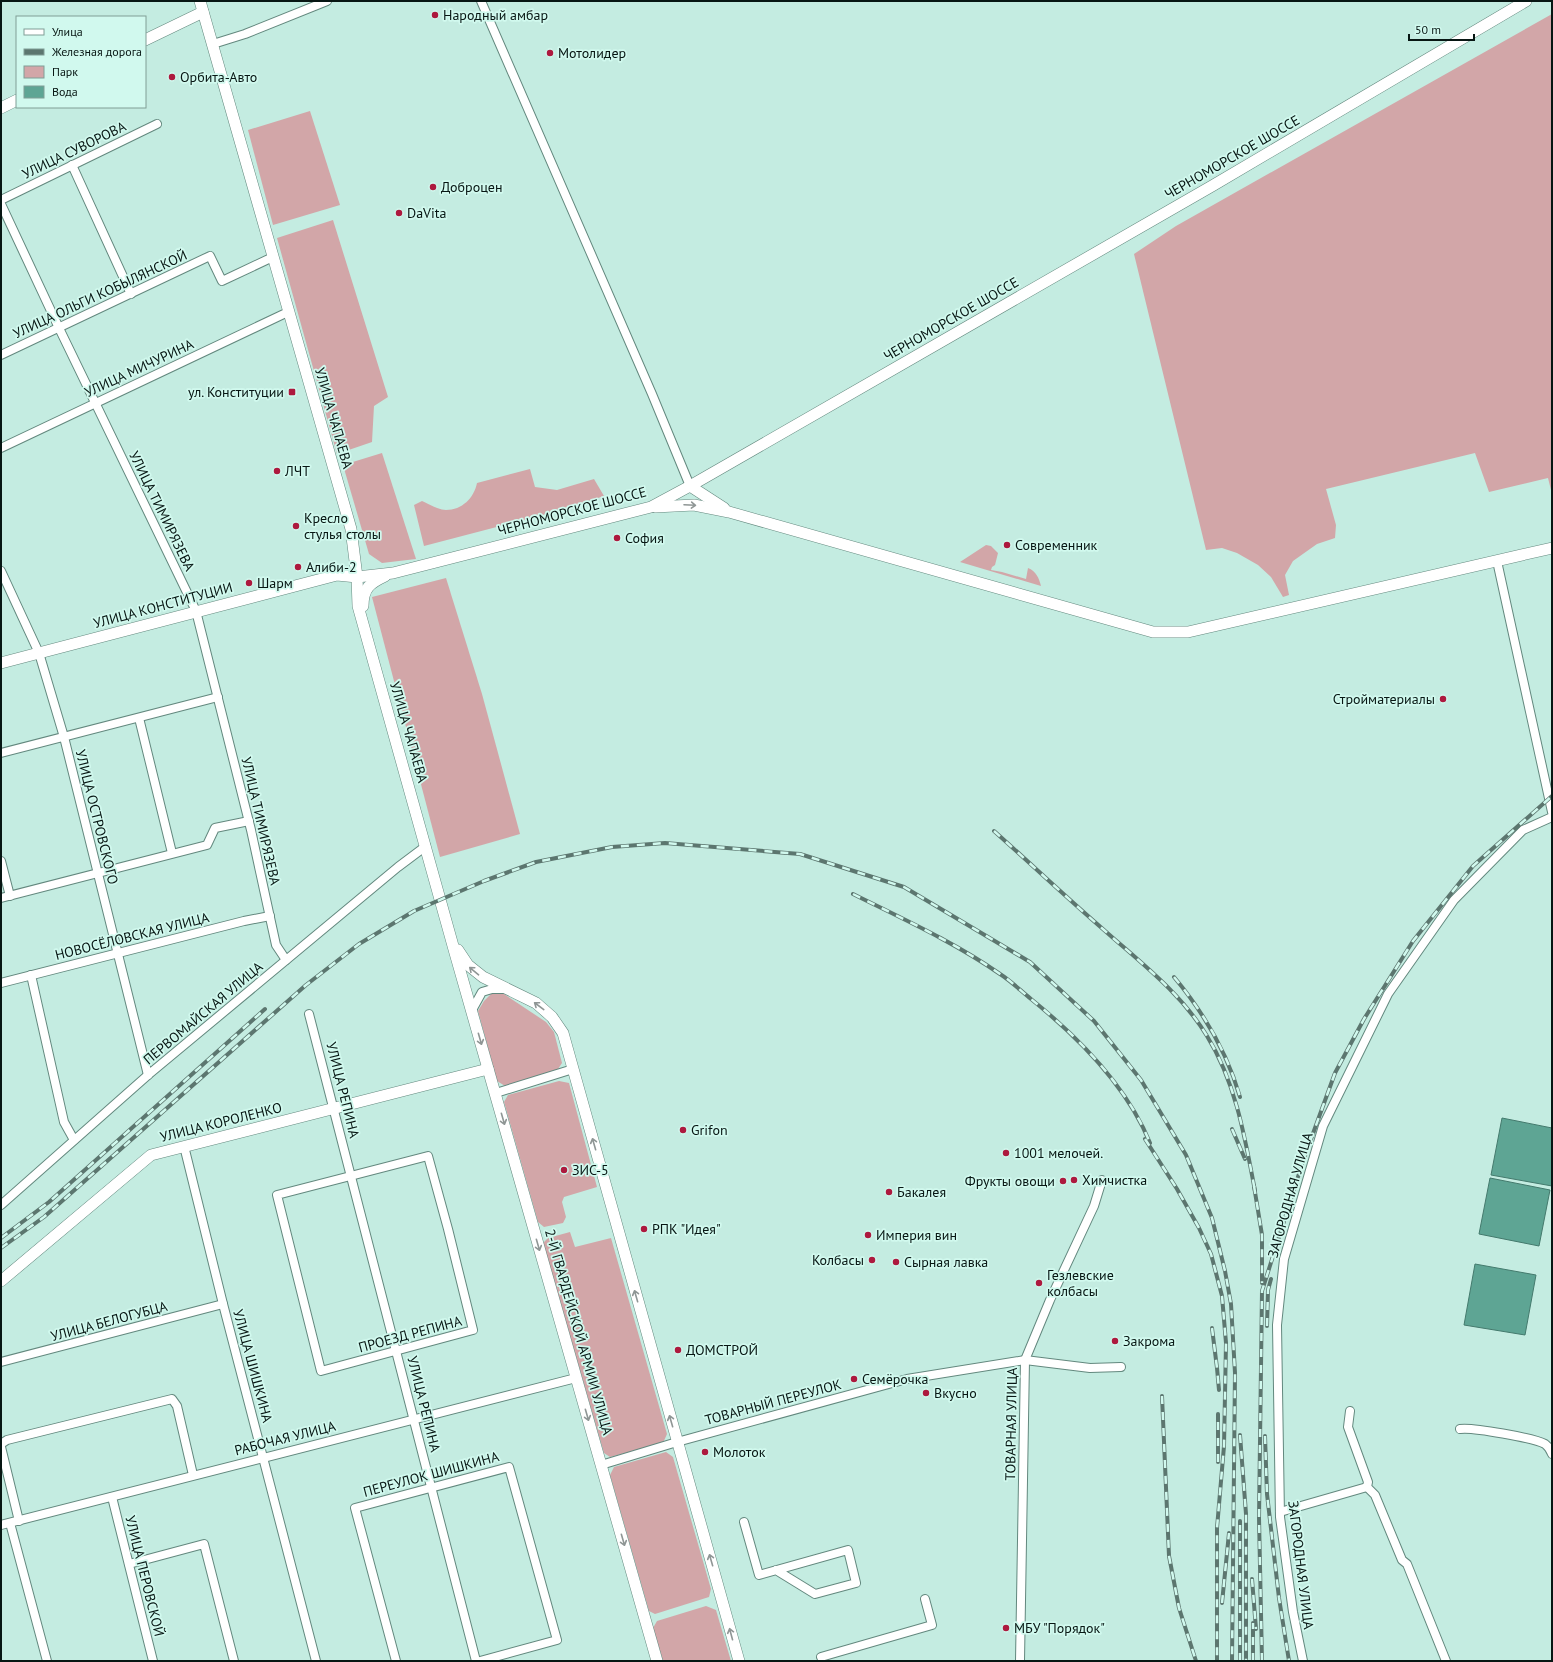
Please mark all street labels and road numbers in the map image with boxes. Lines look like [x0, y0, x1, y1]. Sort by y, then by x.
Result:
street label: ЧЕРНОМОРСКОЕ ШОССЕ [1161, 111, 1303, 203]
street label: УЛИЦА СУВОРОВА [19, 117, 130, 183]
street label: УЛИЦА ОЛЬГИ КОБЫЛЯНСКОЙ [10, 246, 190, 342]
street label: ЧЕРНОМОРСКОЕ ШОССЕ [880, 273, 1022, 365]
street label: УЛИЦА МИЧУРИНА [82, 334, 197, 401]
street label: УЛИЦА ЧАПАЕВА [311, 365, 357, 471]
street label: УЛИЦА ТИМИРЯЗЕВА [125, 448, 199, 575]
street label: ЧЕРНОМОРСКОЕ ШОССЕ [496, 482, 648, 540]
street label: УЛИЦА КОНСТИТУЦИИ [91, 578, 235, 632]
street label: УЛИЦА ЧАПАЕВА [386, 679, 432, 785]
street label: УЛИЦА ОСТРОВСКОГО [72, 748, 122, 886]
street label: УЛИЦА ТИМИРЯЗЕВА [237, 755, 285, 888]
street label: НОВОСЁЛОВСКАЯ УЛИЦА [53, 908, 212, 964]
street label: ПЕРВОМАЙСКАЯ УЛИЦА [140, 957, 267, 1068]
street label: УЛИЦА РЕПИНА [322, 1040, 364, 1141]
street label: УЛИЦА КОРОЛЕНКО [158, 1098, 284, 1146]
street label: ЗАГОРОДНАЯ УЛИЦА [1263, 1129, 1317, 1260]
street label: 2-Й ГВАРДЕЙСКОЙ АРМИИ УЛИЦА [541, 1227, 617, 1438]
street label: УЛИЦА БЕЛОГУБЦА [49, 1297, 170, 1345]
street label: УЛИЦА ШИШКИНА [229, 1307, 277, 1425]
street label: ПРОЕЗД РЕПИНА [356, 1311, 464, 1356]
street label: УЛИЦА РЕПИНА [403, 1354, 445, 1455]
street label: ТОВАРНАЯ УЛИЦА [1001, 1366, 1021, 1481]
street label: ТОВАРНЫЙ ПЕРЕУЛОК [703, 1375, 844, 1429]
street label: РАБОЧАЯ УЛИЦА [233, 1417, 338, 1459]
street label: ПЕРЕУЛОК ШИШКИНА [361, 1447, 502, 1501]
street label: ЗАГОРОДНАЯ УЛИЦА [1284, 1500, 1318, 1631]
street label: УЛИЦА ПЕРОВСКОЙ [121, 1514, 169, 1638]

